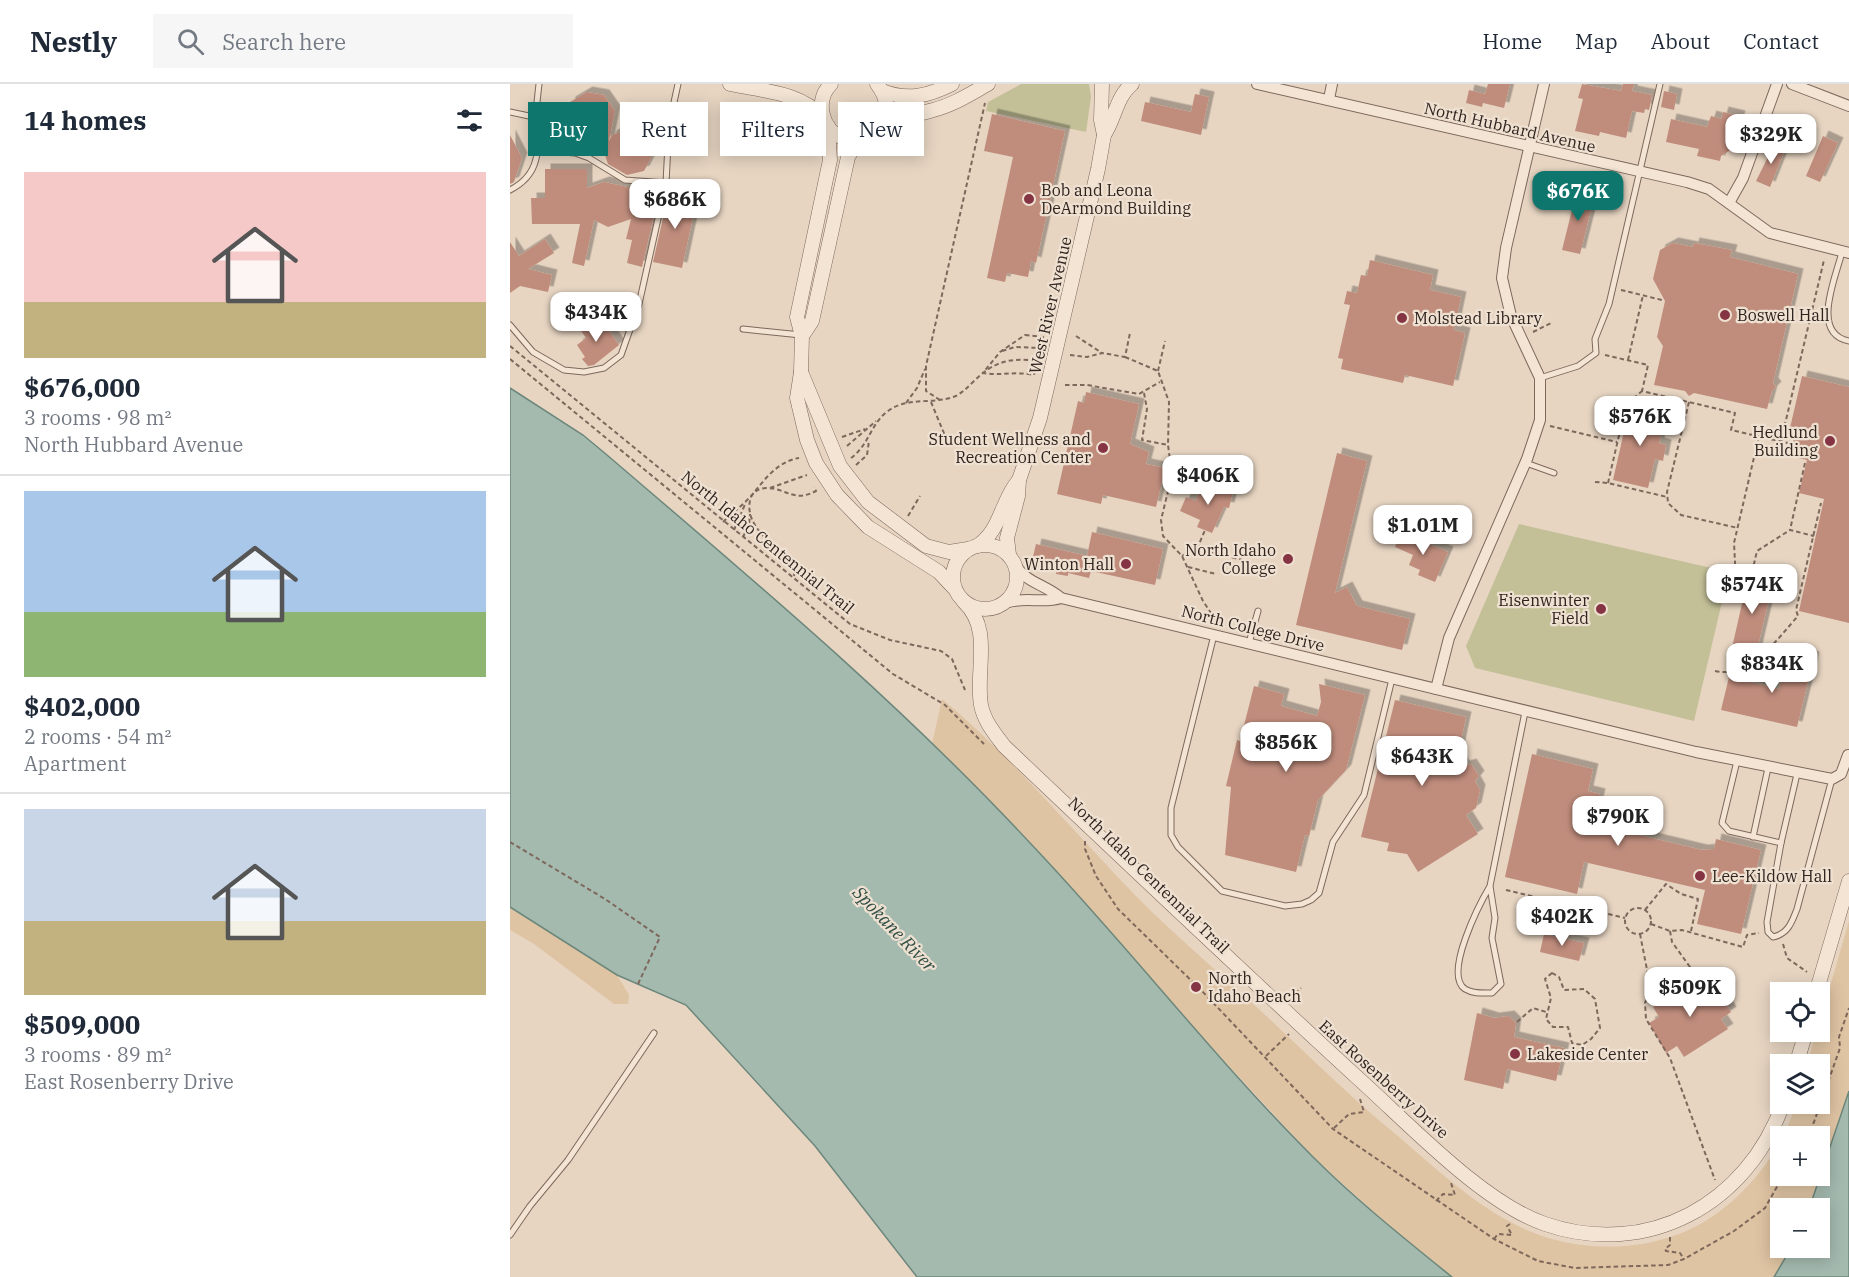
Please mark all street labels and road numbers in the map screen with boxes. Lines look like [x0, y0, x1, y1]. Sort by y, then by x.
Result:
street label: North Hubbard Avenue [1422, 98, 1598, 156]
street label: West River Avenue [1024, 234, 1076, 376]
street label: North Idaho Centennial Trail [678, 466, 859, 618]
street label: North College Drive [1179, 601, 1327, 655]
street label: North Idaho Centennial Trail [1064, 793, 1234, 958]
street label: East Rosenberry Drive [1315, 1015, 1453, 1143]

